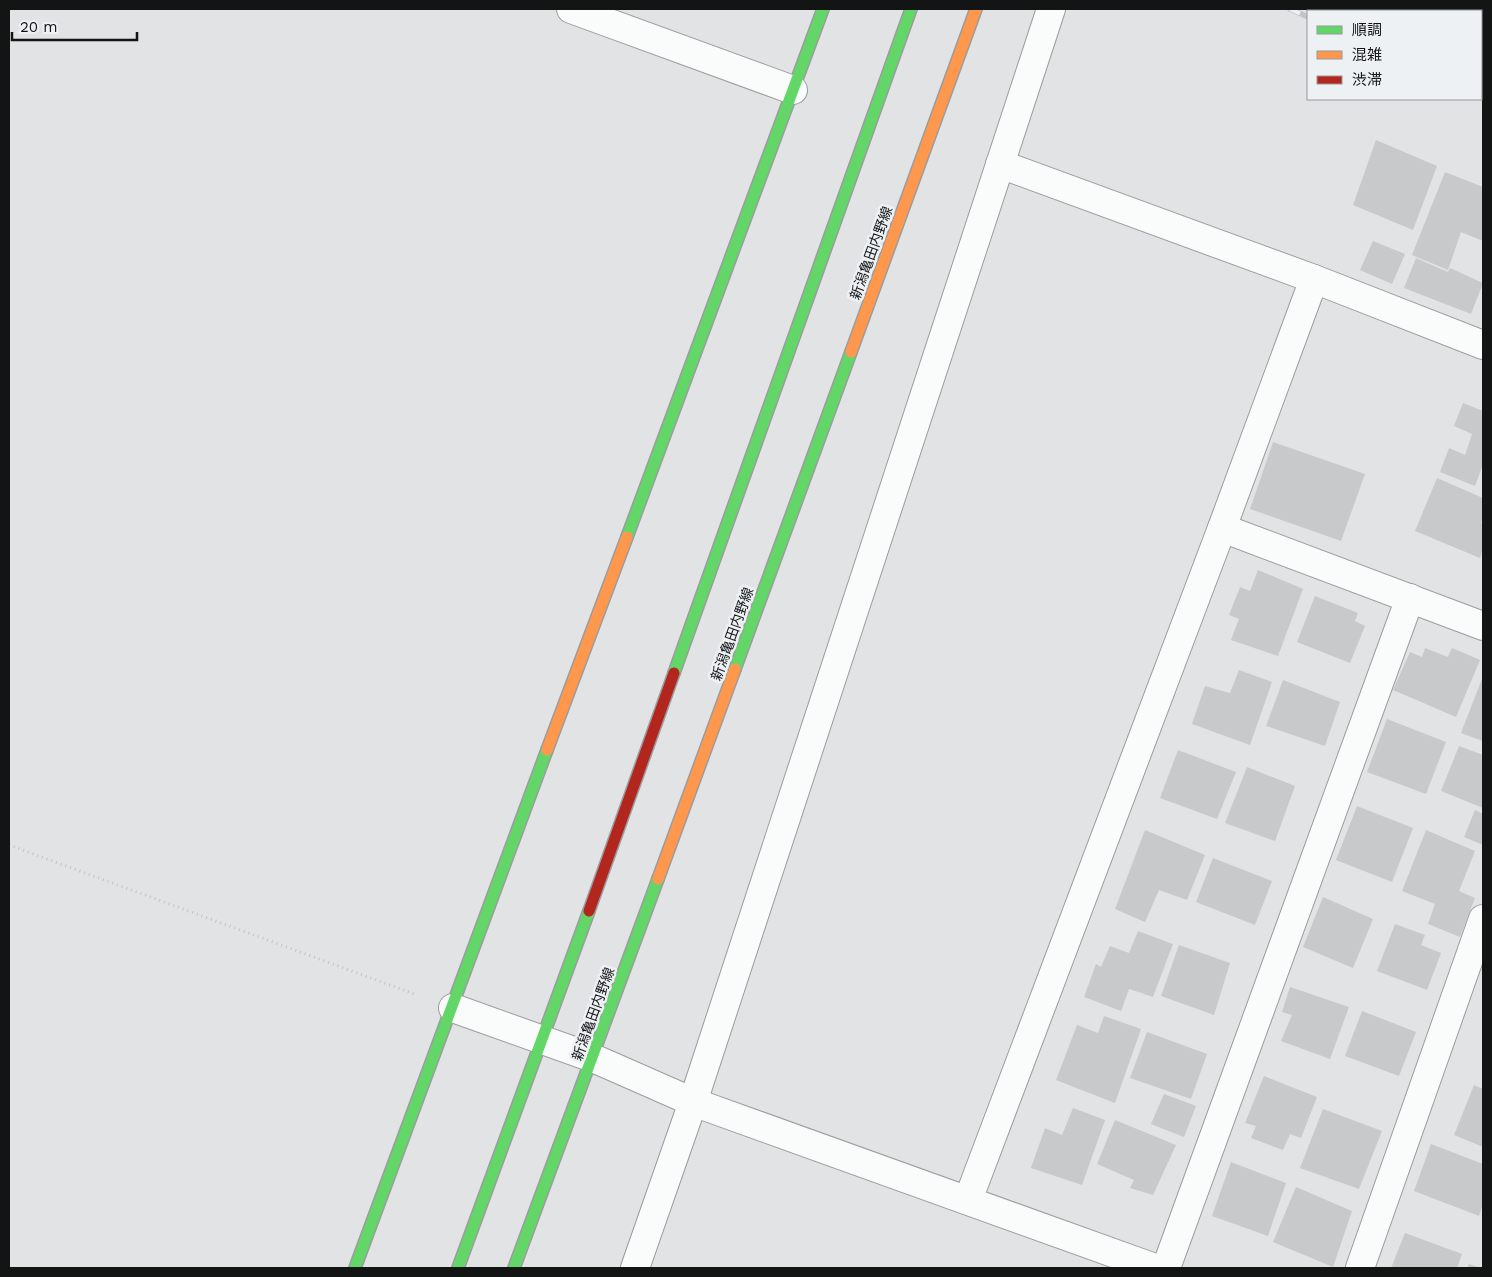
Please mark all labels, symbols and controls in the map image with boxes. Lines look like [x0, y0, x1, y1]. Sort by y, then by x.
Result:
scale bar [12, 10, 138, 42]
legend [1307, 10, 1482, 100]
text: 20 m [20, 18, 58, 36]
text: 順調 [1352, 21, 1382, 39]
text: 混雑 [1352, 46, 1382, 64]
text: 渋滞 [1352, 71, 1382, 89]
street label: 新潟亀田内野線 [847, 204, 895, 302]
street label: 新潟亀田内野線 [708, 585, 756, 683]
street label: 新潟亀田内野線 [569, 965, 617, 1063]

